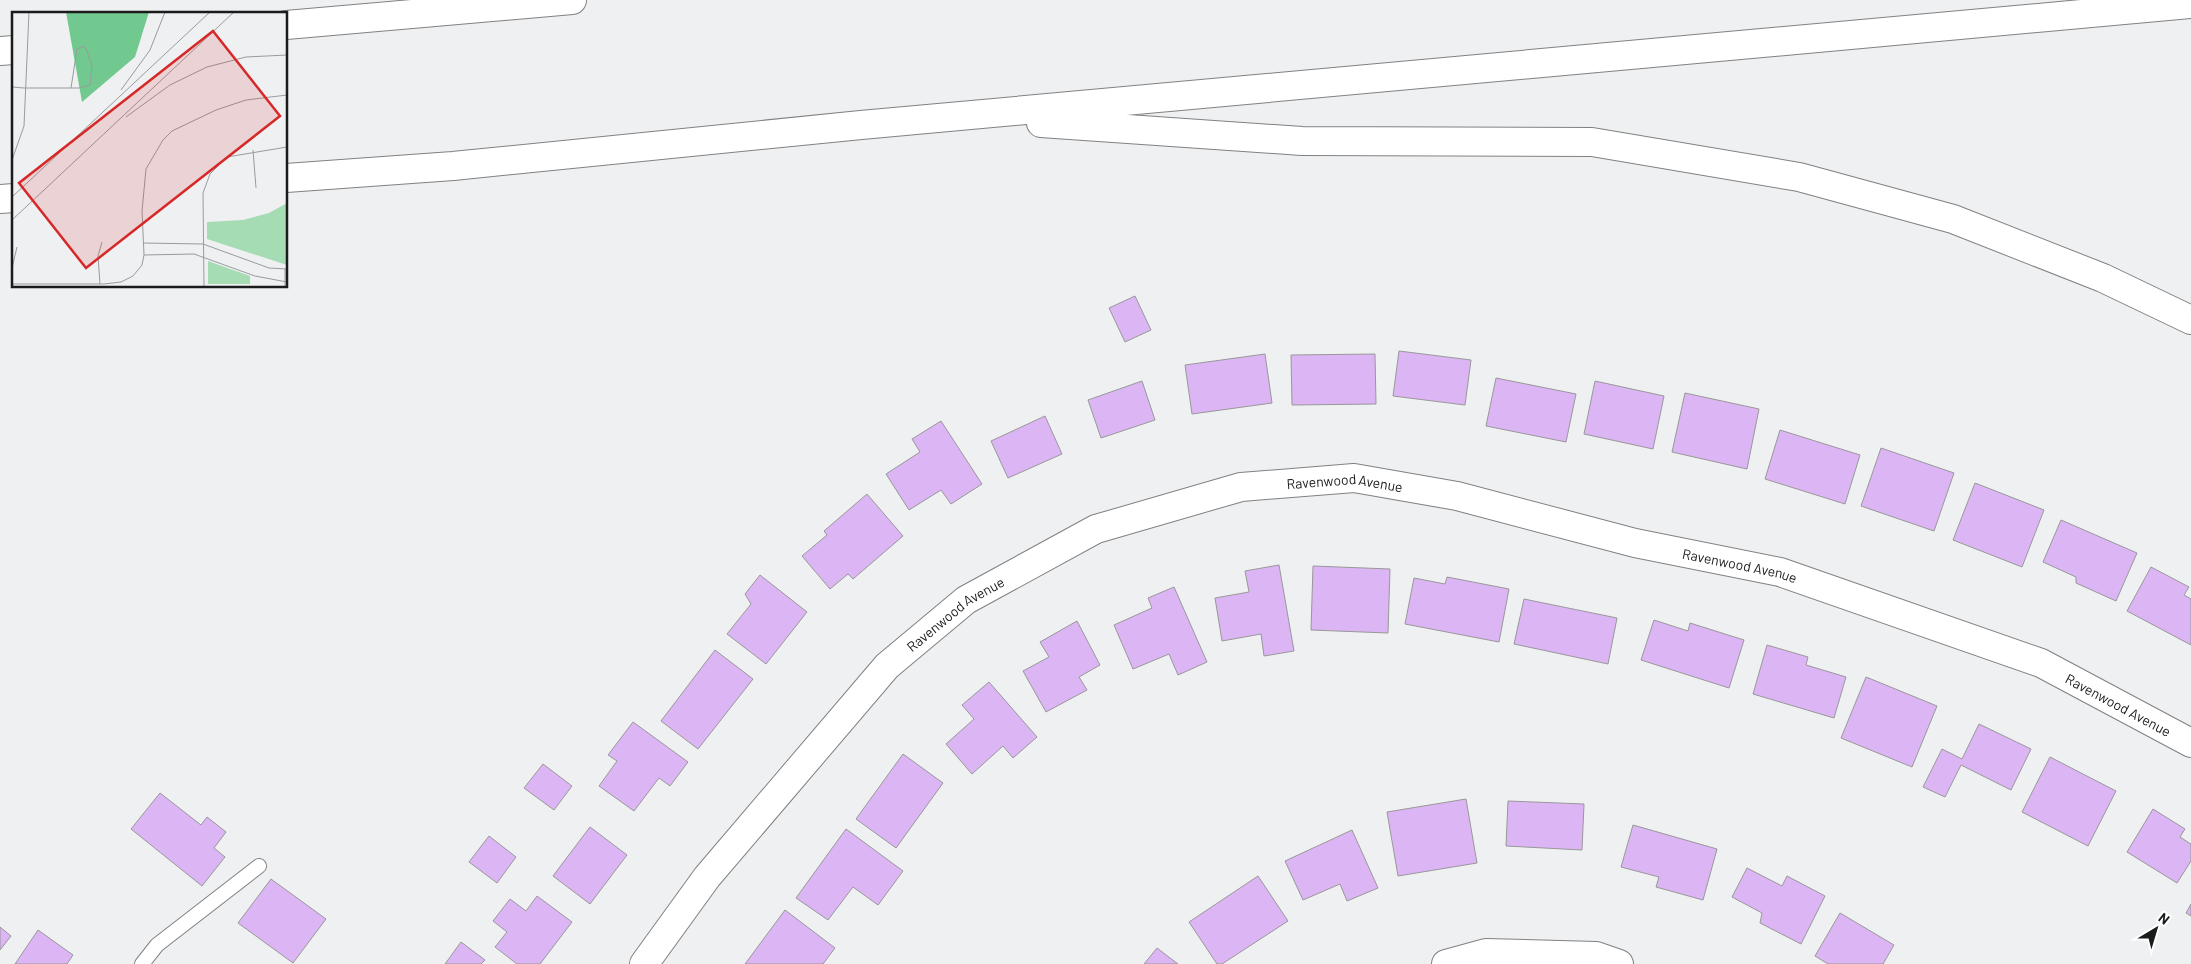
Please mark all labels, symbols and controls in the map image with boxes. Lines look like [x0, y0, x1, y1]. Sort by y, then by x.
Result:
inset map [12, 12, 288, 288]
street label: Ravenwood Avenue [1286, 469, 1404, 495]
street label: Ravenwood Avenue [1681, 544, 1800, 586]
street label: Ravenwood Avenue [903, 572, 1007, 655]
street label: Ravenwood Avenue [2063, 669, 2174, 739]
north arrow [2131, 904, 2181, 954]
text: N [2155, 909, 2173, 928]

